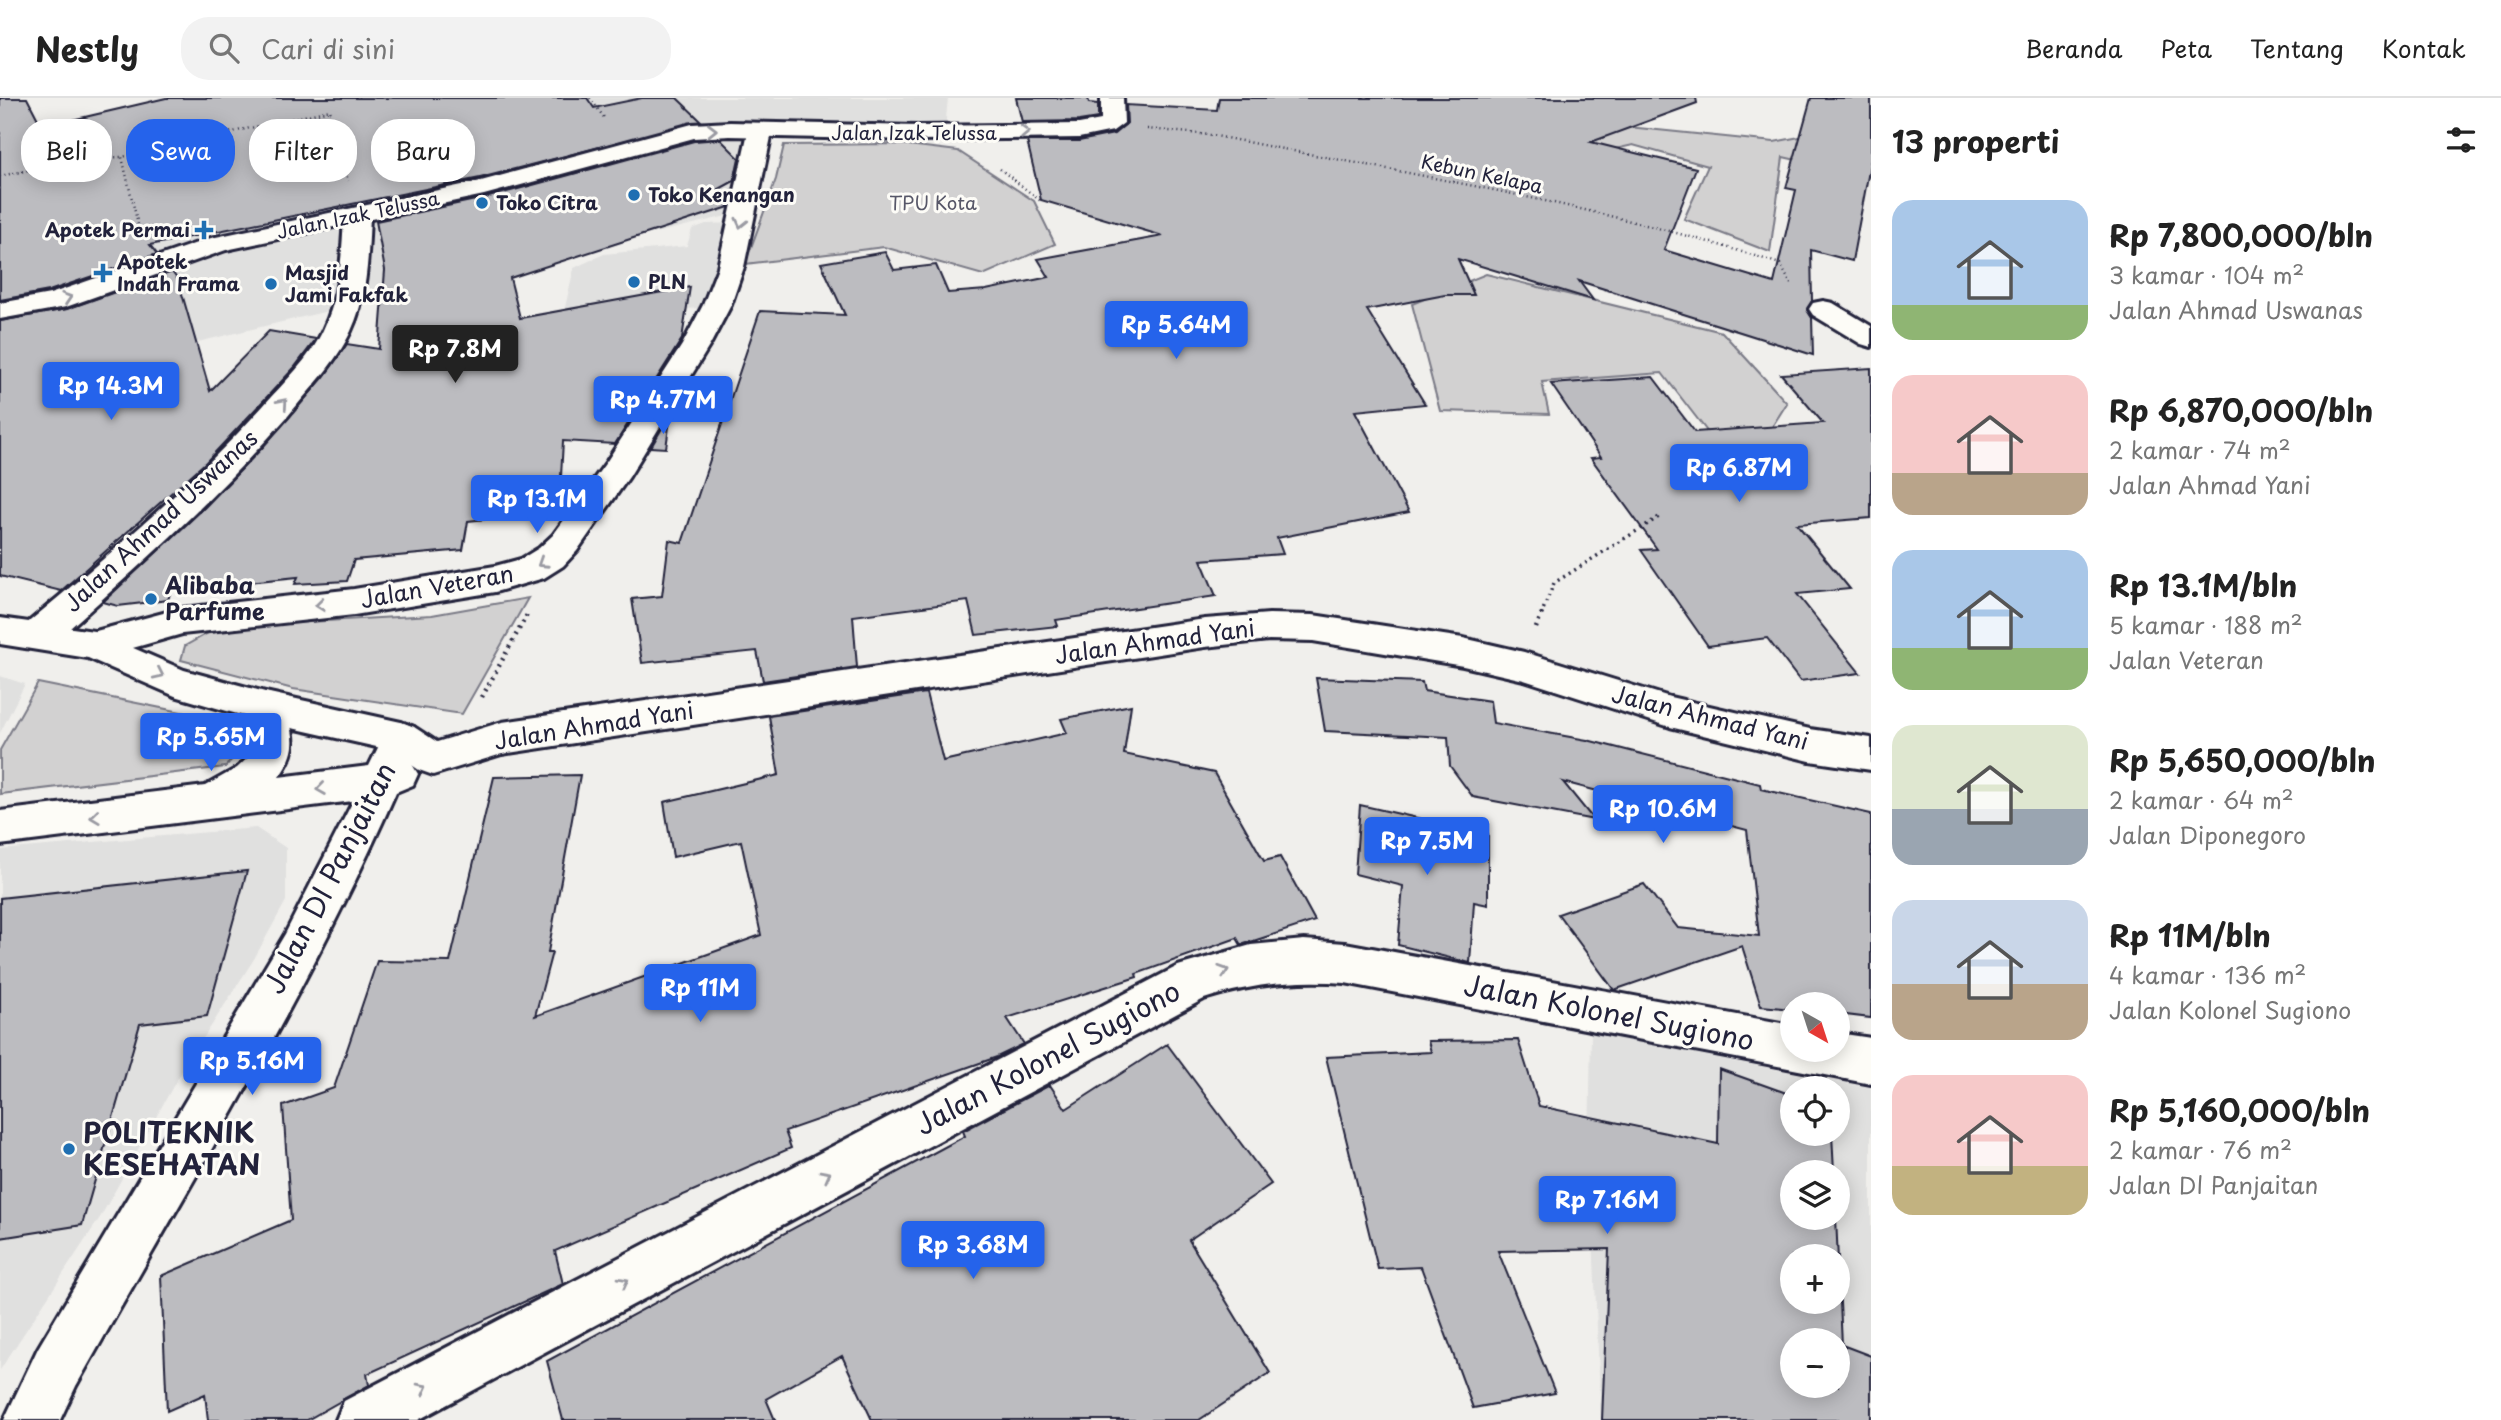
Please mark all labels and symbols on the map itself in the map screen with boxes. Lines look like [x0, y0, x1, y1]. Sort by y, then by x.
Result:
street label: Jalan Izak Telussa [831, 118, 997, 146]
one-way arrow [707, 122, 718, 137]
one-way arrow [1020, 124, 1030, 140]
street label: Kebun Kelapa [1419, 146, 1546, 200]
place label: Toko Kenangan [648, 180, 795, 208]
street label: Jalan Izak Telussa [274, 183, 442, 245]
marker: Toko Kenangan [626, 187, 642, 203]
place label: Toko Citra [496, 188, 598, 216]
park label: TPU Kota [889, 188, 977, 216]
marker: Toko Citra [474, 195, 490, 211]
place label: Apotek Permai [45, 215, 190, 243]
one-way arrow [735, 217, 750, 229]
marker: Apotek Permai [196, 222, 212, 238]
place label: Apotek Indah Frama [117, 247, 240, 297]
place label: Masjid Jami Fakfak [285, 258, 408, 308]
marker: Apotek Indah Frama [95, 265, 111, 281]
place label: PLN [648, 267, 686, 295]
marker: PLN [626, 274, 642, 290]
marker: Masjid Jami Fakfak [263, 276, 279, 292]
one-way arrow [60, 292, 72, 306]
pin: Rp 5.64M [1104, 302, 1248, 361]
pin: Rp 7.8M [390, 326, 520, 385]
pin: Rp 14.3M [39, 362, 183, 422]
pin: Rp 4.77M [591, 376, 735, 436]
one-way arrow [275, 398, 287, 411]
street label: Jalan Ahmad Uswanas [55, 420, 265, 619]
pin: Rp 6.87M [1667, 444, 1811, 504]
pin: Rp 13.1M [465, 476, 609, 535]
one-way arrow [537, 554, 550, 567]
street label: Jalan Veteran [357, 555, 516, 616]
place label: Alibaba Parfume [164, 567, 265, 628]
marker: Alibaba Parfume [143, 591, 159, 607]
one-way arrow [314, 597, 325, 612]
street label: Jalan Ahmad Yani [1053, 609, 1257, 672]
one-way arrow [152, 666, 164, 680]
street label: Jalan Ahmad Yani [1608, 675, 1812, 758]
street label: Jalan Ahmad Yani [492, 691, 696, 758]
pin: Rp 5.65M [139, 714, 283, 773]
street label: Jalan DI Panjaitan [252, 754, 406, 1001]
one-way arrow [315, 782, 327, 797]
pin: Rp 10.6M [1591, 786, 1735, 845]
one-way arrow [90, 809, 101, 824]
pin: Rp 7.5M [1362, 818, 1492, 877]
street label: Jalan Kolonel Sugiono [1461, 962, 1758, 1061]
pin: Rp 11M [643, 964, 757, 1024]
one-way arrow [1217, 965, 1229, 979]
street label: Jalan Kolonel Sugiono [907, 969, 1188, 1145]
north arrow [1780, 992, 1850, 1062]
pin: Rp 5.16M [180, 1038, 324, 1097]
place label: POLITEKNIK KESEHATAN [83, 1110, 260, 1185]
marker: POLITEKNIK KESEHATAN [61, 1141, 77, 1157]
one-way arrow [818, 1170, 831, 1184]
pin: Rp 7.16M [1535, 1176, 1679, 1236]
pin: Rp 3.68M [901, 1222, 1045, 1281]
one-way arrow [617, 1276, 630, 1290]
one-way arrow [416, 1383, 428, 1396]

